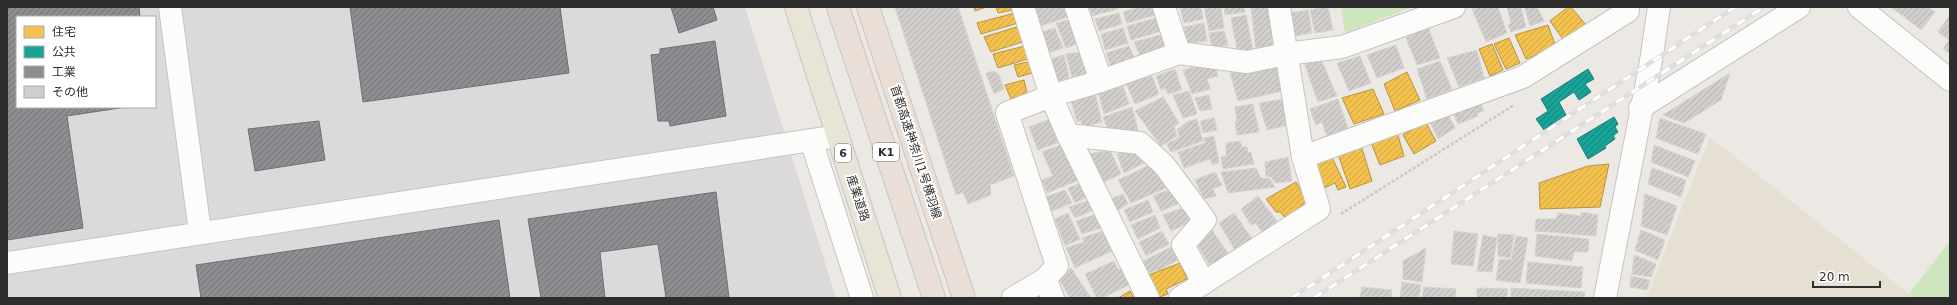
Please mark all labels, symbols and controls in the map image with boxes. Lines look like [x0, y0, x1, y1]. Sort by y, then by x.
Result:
legend [16, 16, 156, 108]
text: 住宅 [52, 25, 76, 39]
text: 公共 [52, 45, 76, 59]
text: 工業 [52, 65, 76, 79]
street label: 首都高速神奈川1号横羽線 [888, 83, 944, 221]
text: その他 [52, 85, 88, 99]
road number: K1 [873, 143, 899, 161]
road number: 6 [835, 144, 851, 162]
street label: 産業道路 [844, 173, 872, 223]
scale bar [1813, 263, 1880, 289]
text: 20 m [1819, 270, 1850, 284]

